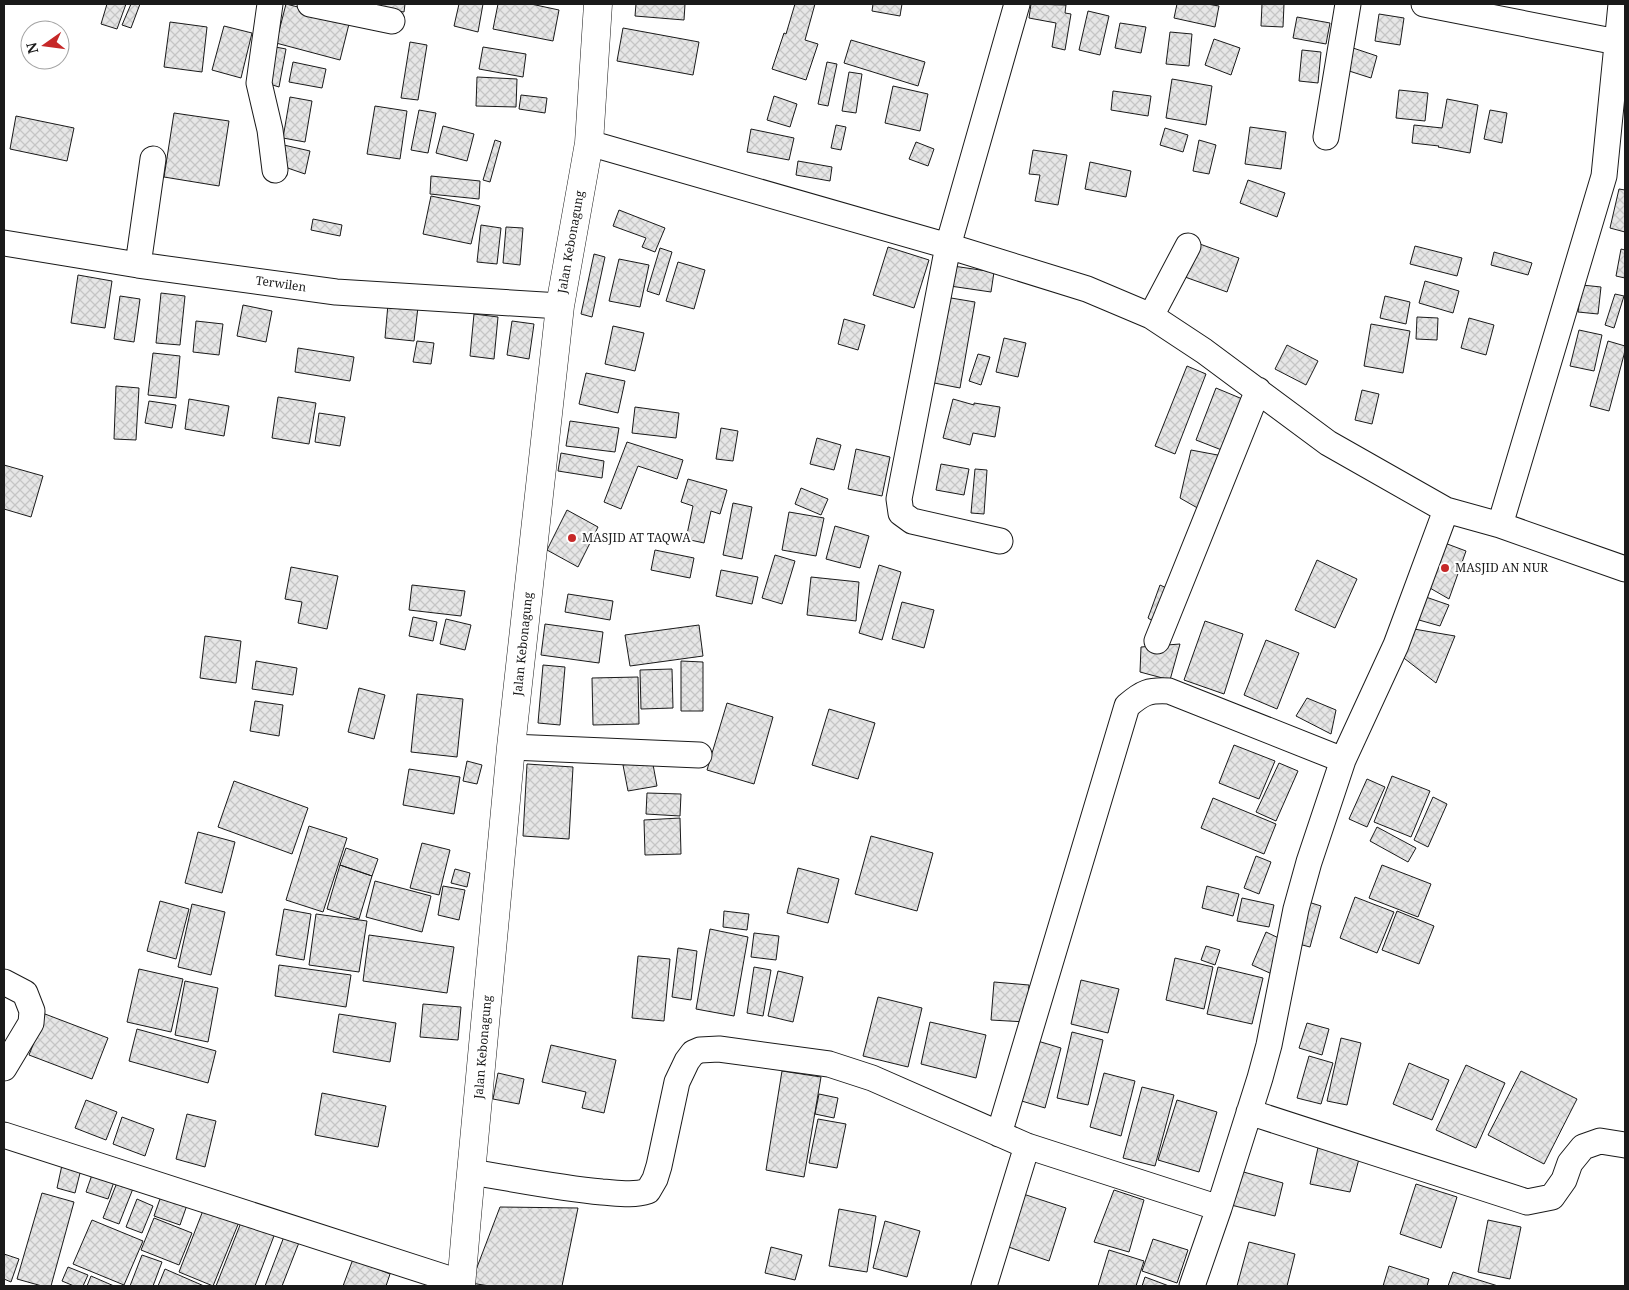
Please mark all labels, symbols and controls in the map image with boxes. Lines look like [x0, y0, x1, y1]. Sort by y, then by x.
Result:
north arrow [20, 20, 70, 70]
text: N [21, 41, 42, 56]
street label: Jalan Kebonagung [553, 189, 588, 296]
street label: Terwilen [255, 272, 308, 295]
place label: MASJID AT TAQWA [582, 529, 691, 546]
marker: MASJID AT TAQWA [566, 532, 578, 544]
place label: MASJID AN NUR [1455, 559, 1548, 576]
marker: MASJID AN NUR [1439, 562, 1451, 574]
street label: Jalan Kebonagung [509, 591, 536, 698]
street label: Jalan Kebonagung [469, 994, 496, 1101]

